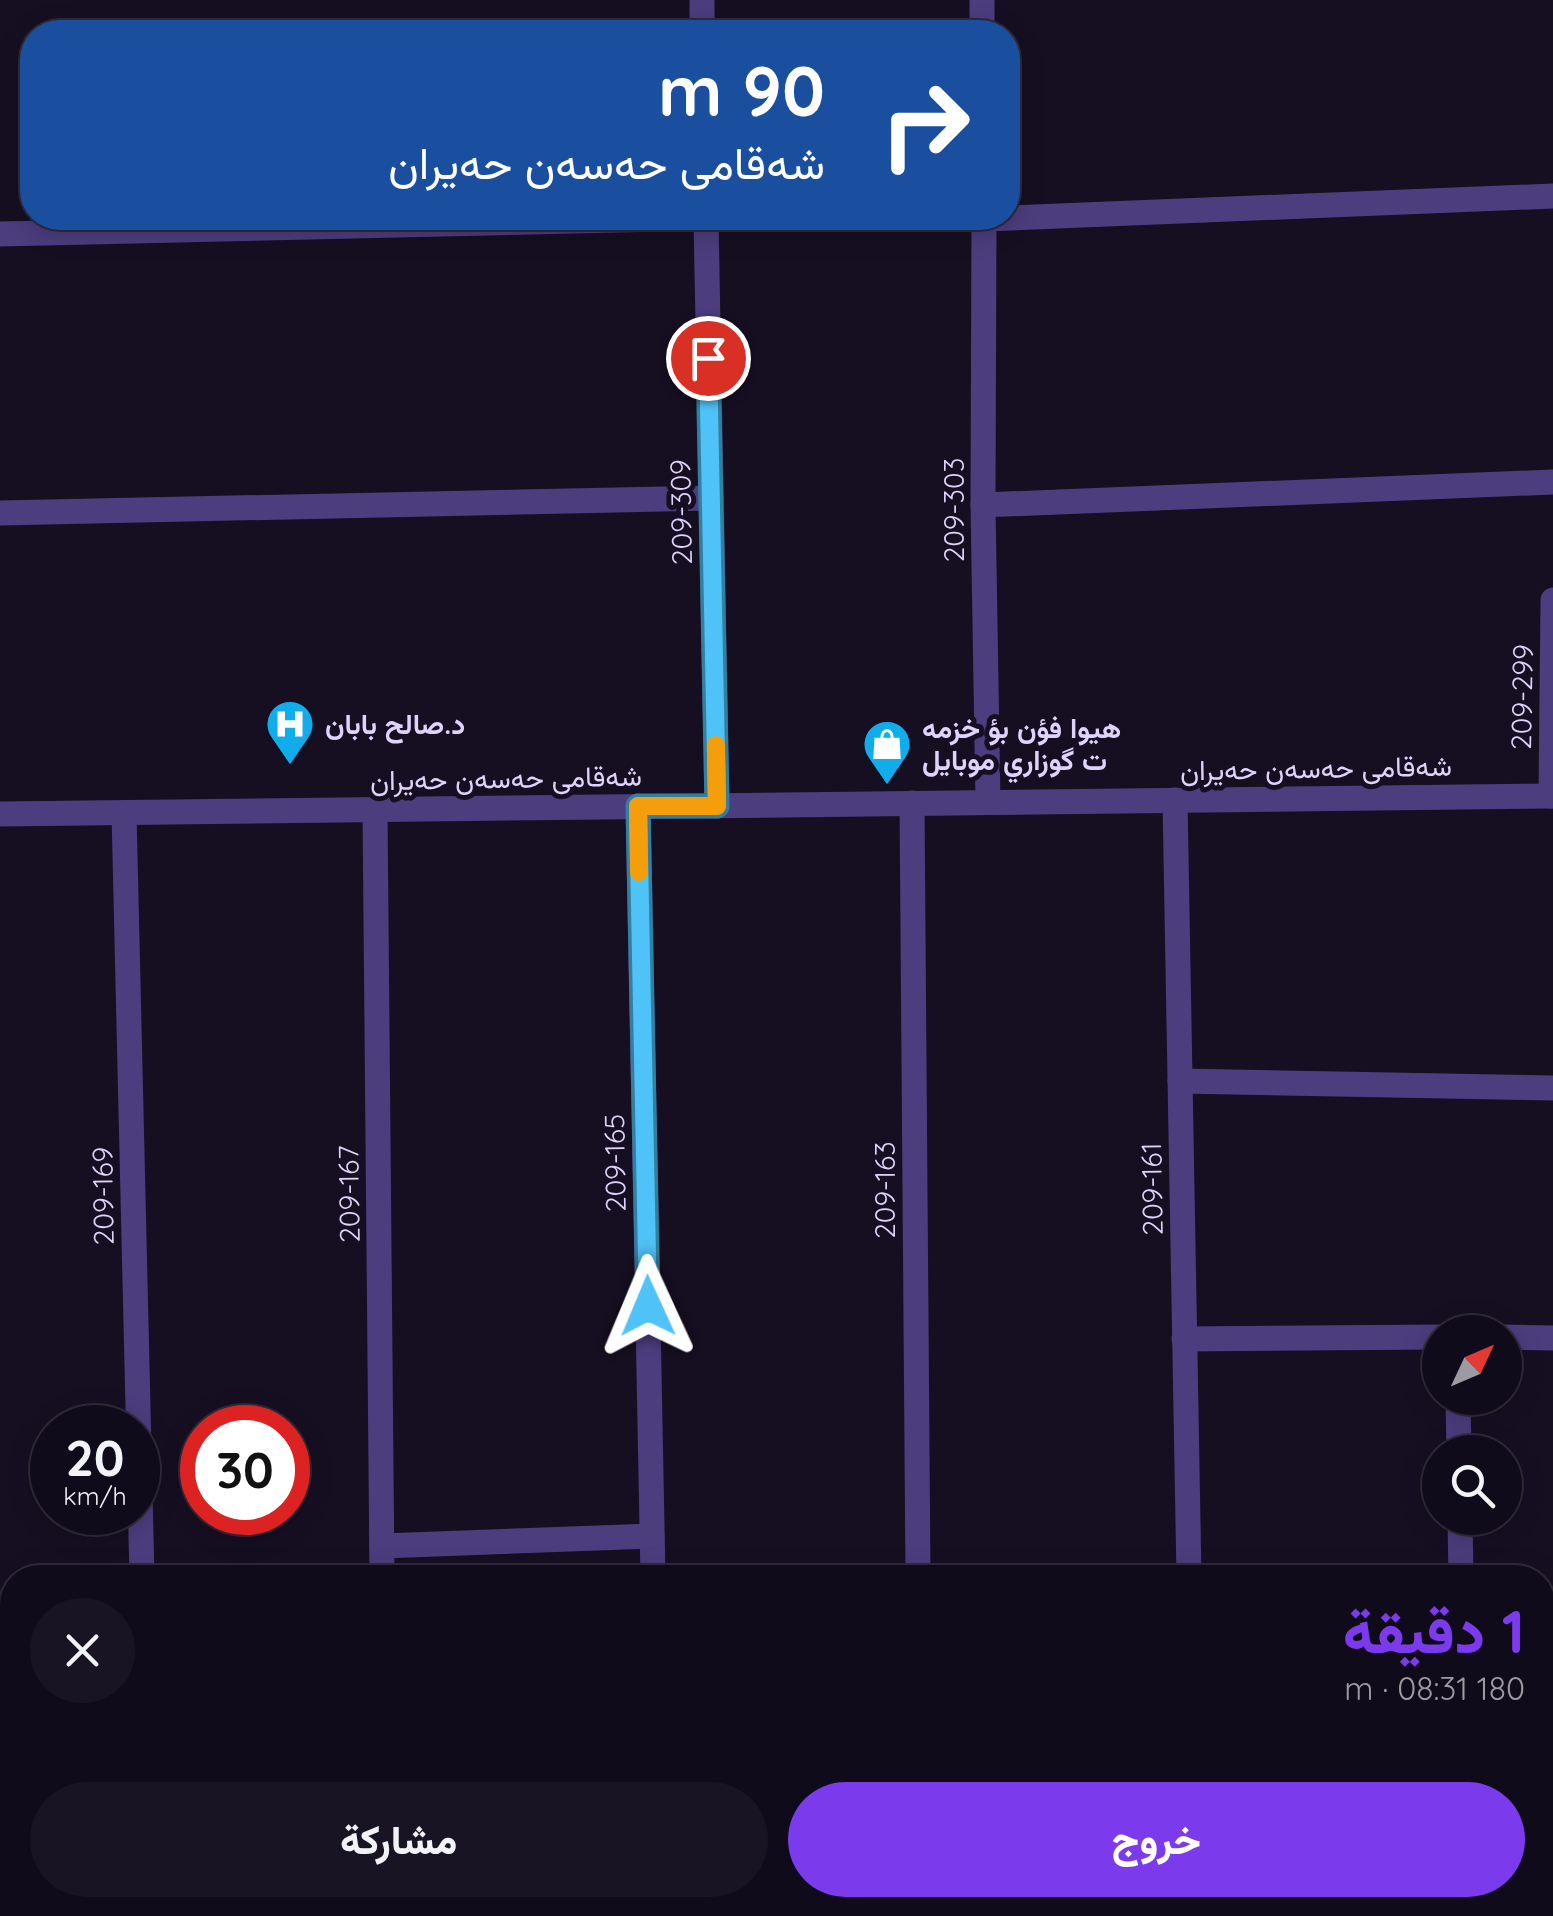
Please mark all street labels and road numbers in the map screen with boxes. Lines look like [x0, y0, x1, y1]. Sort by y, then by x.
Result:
street label: 209-303 [936, 458, 971, 562]
street label: 209-309 [662, 459, 699, 565]
street label: 209-299 [1503, 644, 1540, 750]
street label: شەقامی حەسەن حەیران [1180, 748, 1452, 788]
street label: شەقامی حەسەن حەیران [370, 758, 642, 798]
street label: 209-165 [596, 1114, 633, 1212]
street label: 209-163 [867, 1141, 902, 1239]
street label: 209-161 [1133, 1142, 1170, 1236]
street label: 209-167 [330, 1145, 367, 1243]
street label: 209-169 [84, 1146, 121, 1246]

